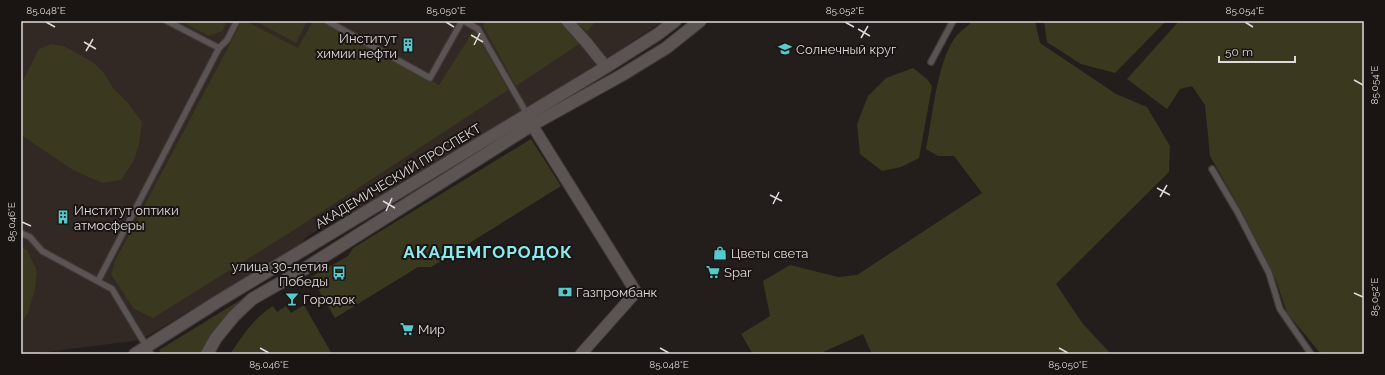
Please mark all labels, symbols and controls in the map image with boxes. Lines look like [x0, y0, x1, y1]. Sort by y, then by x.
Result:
text: 85.048°E [26, 5, 66, 16]
text: 85.050°E [426, 5, 466, 16]
text: 85.052°E [826, 5, 864, 16]
text: 85.054°E [1226, 5, 1264, 16]
place label: Институт химии нефти [317, 31, 397, 61]
building icon: Институт химии нефти [400, 37, 416, 53]
scale bar [1219, 38, 1295, 64]
school or university icon: Солнечный круг [777, 41, 793, 57]
place label: Солнечный круг [796, 42, 896, 57]
text: 50 m [1225, 45, 1253, 59]
text: 85.054°E [1369, 66, 1380, 104]
street label: АКАДЕМИЧЕСКИЙ ПРОСПЕКТ [312, 120, 484, 231]
text: 85.046°E [6, 202, 17, 242]
place label: Институт оптики атмосферы [74, 203, 179, 233]
building icon: Институт оптики атмосферы [55, 209, 71, 225]
district label: АКАДЕМГОРОДОК [403, 242, 573, 262]
shop icon: Цветы света [712, 245, 728, 261]
place label: Цветы света [731, 246, 808, 261]
place label: улица 30-летия Победы [232, 259, 328, 289]
supermarket icon: Spar [705, 264, 721, 280]
bus stop icon: улица 30-летия Победы [331, 265, 347, 281]
place label: Spar [724, 265, 752, 280]
text: 85.052°E [1369, 278, 1380, 316]
bank icon: Газпромбанк [557, 284, 573, 300]
place label: Газпромбанк [576, 285, 658, 300]
bar icon: Городок [284, 291, 300, 307]
place label: Городок [303, 292, 355, 307]
supermarket icon: Мир [399, 321, 415, 337]
place label: Мир [418, 322, 445, 337]
text: 85.046°E [249, 359, 289, 370]
text: 85.048°E [649, 359, 689, 370]
text: 85.050°E [1048, 359, 1088, 370]

